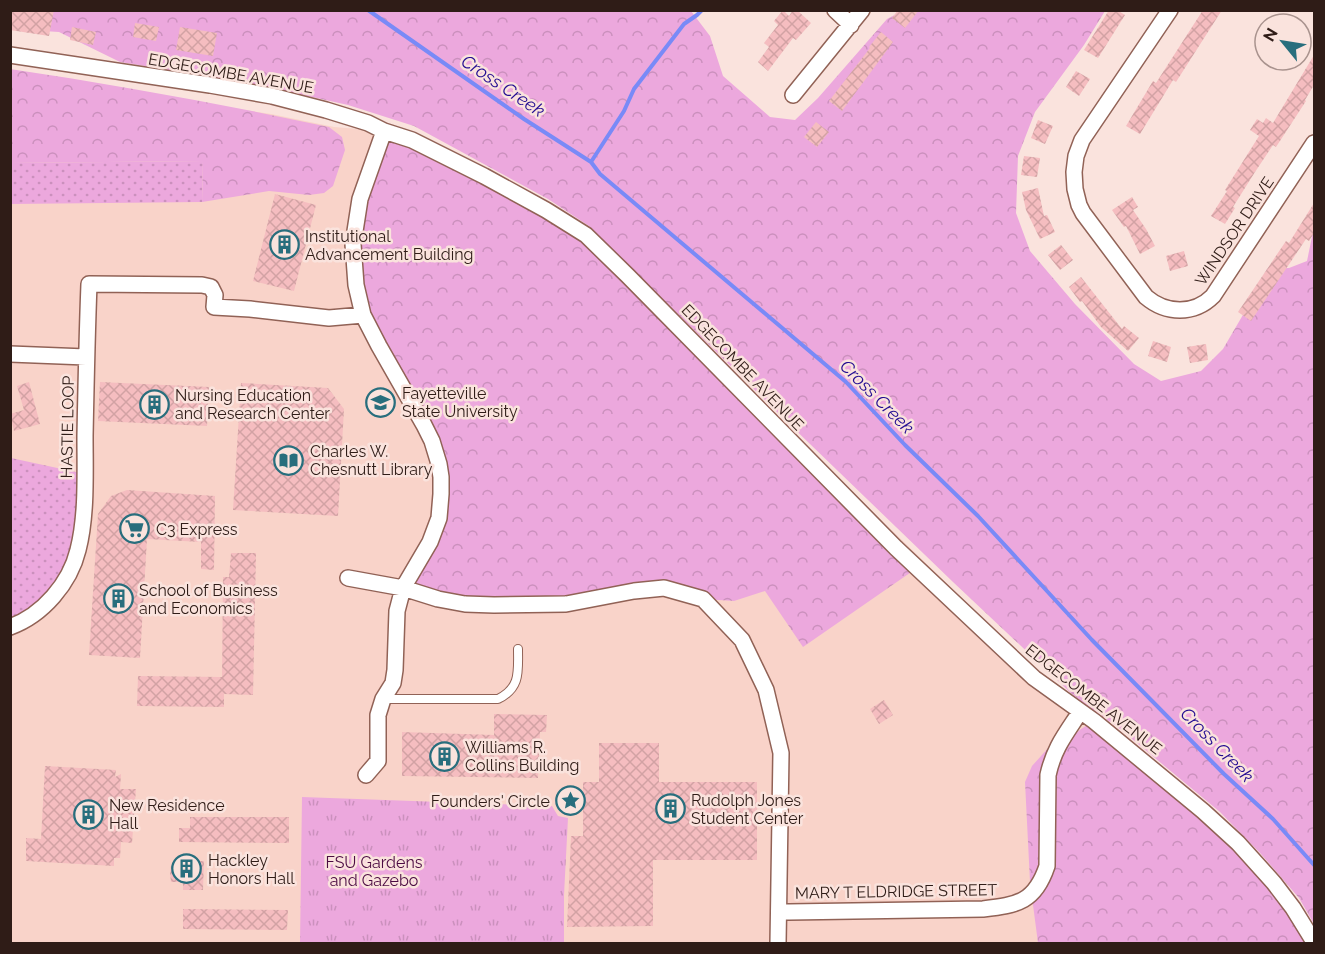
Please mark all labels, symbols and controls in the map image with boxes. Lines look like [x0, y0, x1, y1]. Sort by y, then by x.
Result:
north arrow [1253, 12, 1313, 72]
text: N [1259, 25, 1282, 45]
street label: EDGECOMBE AVENUE [147, 50, 315, 97]
water label: Cross Creek [458, 50, 549, 121]
street label: WINDSOR DRIVE [1191, 173, 1278, 289]
place label: Institutional Advancement Building [305, 227, 473, 264]
building icon: Institutional Advancement Building [268, 229, 300, 261]
street label: EDGECOMBE AVENUE [678, 300, 808, 434]
water label: Cross Creek [836, 355, 919, 438]
street label: HASTIE LOOP [57, 376, 78, 478]
place label: Fayetteville State University [402, 384, 518, 421]
place label: Nursing Education and Research Center [175, 386, 330, 423]
school or university icon: Fayetteville State University [365, 386, 397, 418]
building icon: Nursing Education and Research Center [138, 388, 170, 420]
place label: Charles W. Chesnutt Library [310, 442, 433, 479]
library icon: Charles W. Chesnutt Library [273, 444, 305, 476]
supermarket icon: C3 Express [119, 513, 151, 545]
place label: C3 Express [156, 520, 238, 539]
place label: School of Business and Economics [139, 581, 278, 618]
building icon: School of Business and Economics [102, 583, 134, 615]
street label: EDGECOMBE AVENUE [1022, 640, 1166, 759]
water label: Cross Creek [1176, 703, 1258, 787]
place label: Williams R. Collins Building [465, 738, 579, 775]
building icon: Williams R. Collins Building [428, 740, 460, 772]
place icon: Founders' Circle [555, 785, 587, 817]
place label: Rudolph Jones Student Center [691, 791, 804, 828]
place label: Founders' Circle [431, 792, 550, 811]
building icon: Rudolph Jones Student Center [654, 793, 686, 825]
place label: New Residence Hall [109, 796, 225, 833]
building icon: New Residence Hall [72, 798, 104, 830]
place label: Hackley Honors Hall [208, 851, 295, 888]
building icon: Hackley Honors Hall [171, 853, 203, 885]
park label: FSU Gardens and Gazebo [325, 853, 423, 890]
street label: MARY T ELDRIDGE STREET [795, 880, 998, 903]

